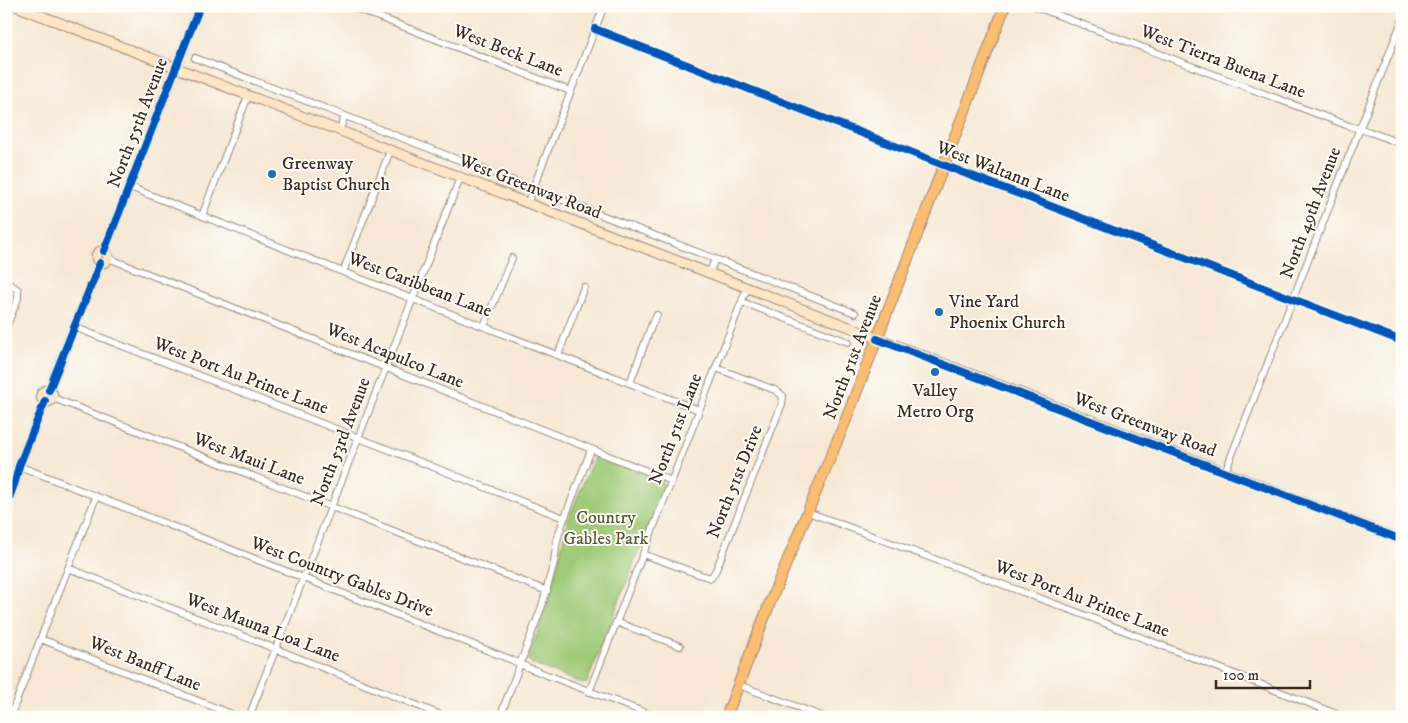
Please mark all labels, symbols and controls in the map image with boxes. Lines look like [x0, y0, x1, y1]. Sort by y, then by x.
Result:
street label: West Beck Lane [449, 20, 566, 82]
street label: West Tierra Buena Lane [1136, 20, 1309, 104]
street label: North 55th Avenue [103, 55, 173, 191]
street label: West Waltann Lane [932, 136, 1073, 207]
street label: North 49th Avenue [1276, 144, 1346, 282]
street label: West Greenway Road [455, 149, 604, 224]
place label: Greenway Baptist Church [282, 153, 390, 196]
marker: Greenway Baptist Church [266, 168, 278, 180]
street label: West Caribbean Lane [344, 247, 495, 323]
street label: North 51st Avenue [819, 291, 887, 423]
place label: Vine Yard Phoenix Church [948, 291, 1066, 334]
marker: Vine Yard Phoenix Church [933, 306, 945, 318]
street label: West Acapulco Lane [322, 318, 467, 394]
street label: West Port Au Prince Lane [150, 332, 332, 420]
marker: Valley Metro Org [929, 366, 941, 378]
street label: North 51st Lane [645, 370, 707, 488]
street label: North 53rd Avenue [306, 375, 376, 509]
place label: Valley Metro Org [897, 380, 974, 423]
street label: West Greenway Road [1070, 387, 1219, 462]
street label: North 51st Drive [702, 422, 768, 542]
street label: West Maui Lane [189, 427, 308, 490]
park label: Country Gables Park [564, 507, 649, 550]
street label: West Country Gables Drive [247, 532, 436, 622]
street label: West Port Au Prince Lane [991, 555, 1173, 643]
street label: West Mauna Loa Lane [182, 588, 343, 667]
street label: West Banff Lane [85, 631, 204, 696]
scale bar [1216, 658, 1309, 690]
text: 100 m [1223, 666, 1259, 685]

